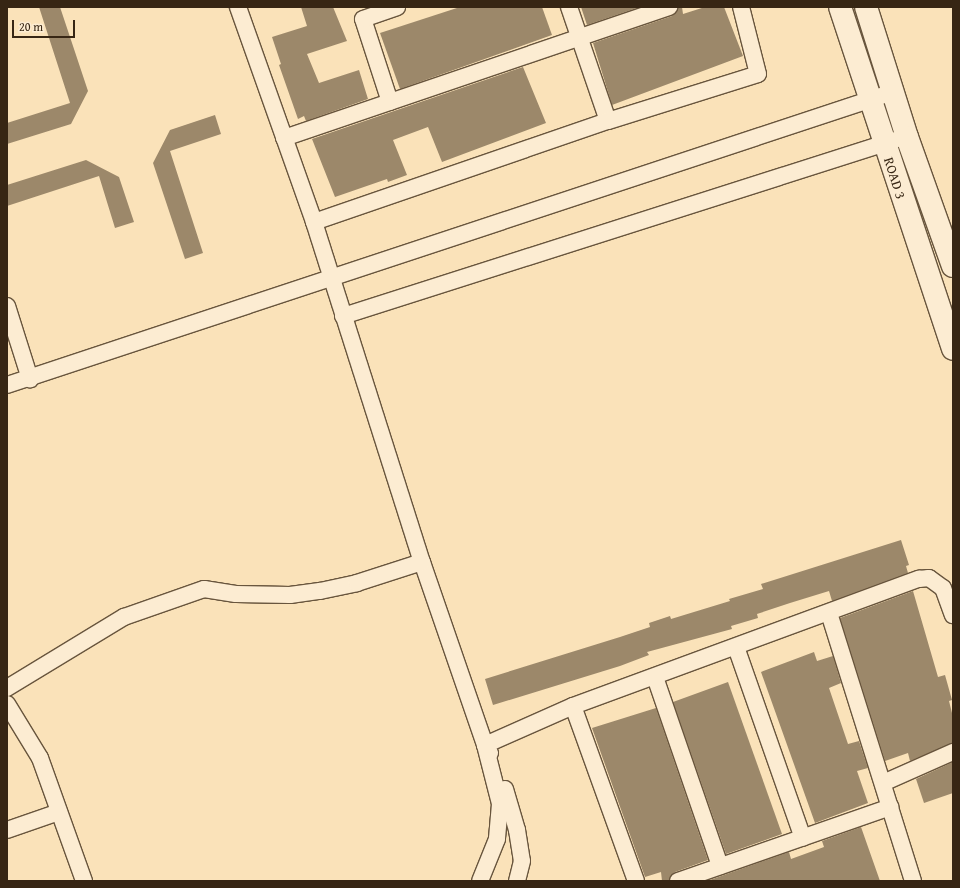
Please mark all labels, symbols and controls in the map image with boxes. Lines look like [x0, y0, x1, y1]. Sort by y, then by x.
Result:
scale bar [14, 12, 77, 38]
text: 20 m [19, 18, 43, 35]
street label: ROAD 3 [880, 155, 910, 201]

